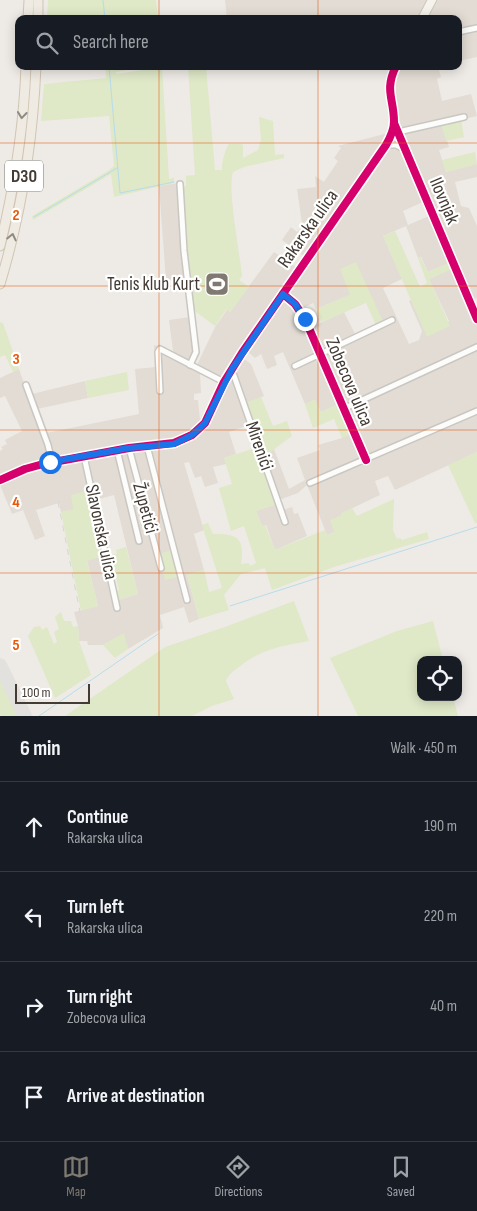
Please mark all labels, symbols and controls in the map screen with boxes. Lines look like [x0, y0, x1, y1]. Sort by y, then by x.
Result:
search box [15, 15, 462, 70]
icon: search [33, 29, 61, 57]
text: Search here [73, 31, 149, 54]
one-way arrow [17, 111, 28, 119]
road number: D30 [5, 160, 43, 192]
street label: Ilovnjak [424, 174, 464, 229]
street label: Rakarska ulica [273, 186, 343, 272]
text: 2 [12, 206, 20, 225]
one-way arrow [6, 233, 17, 242]
sports icon: Tenis klub Kurt [204, 271, 230, 297]
place label: Tenis klub Kurt [107, 273, 200, 296]
route end [294, 308, 317, 331]
street label: Zobecova ulica [320, 334, 378, 430]
text: 3 [12, 350, 20, 369]
street label: Mirenići [240, 418, 278, 474]
route start [39, 451, 62, 474]
street label: Župetići [127, 480, 163, 536]
street label: Slavonska ulica [80, 482, 122, 582]
text: 4 [12, 493, 20, 512]
text: 5 [12, 636, 20, 655]
map controls [417, 656, 462, 701]
button: locate [417, 656, 462, 701]
scale bar [15, 681, 90, 704]
text: 100 m [22, 684, 51, 701]
text: 6 min [20, 736, 61, 761]
text: Walk · 450 m [390, 739, 457, 758]
text: Continue [67, 806, 128, 829]
icon: ahead [20, 813, 48, 841]
text: 190 m [424, 817, 457, 836]
text: Rakarska ulica [67, 829, 143, 848]
text: Turn left [67, 896, 124, 919]
icon: left [20, 903, 48, 931]
text: 220 m [424, 907, 457, 926]
text: Rakarska ulica [67, 919, 143, 938]
text: Turn right [67, 986, 132, 1009]
icon: right [20, 993, 48, 1021]
text: 40 m [430, 997, 457, 1016]
text: Zobecova ulica [67, 1009, 146, 1028]
icon: arrive [20, 1083, 48, 1111]
text: Arrive at destination [67, 1085, 205, 1108]
tab: Map [62, 1153, 90, 1200]
tab: Directions [214, 1153, 263, 1200]
tab: Saved [387, 1153, 415, 1200]

